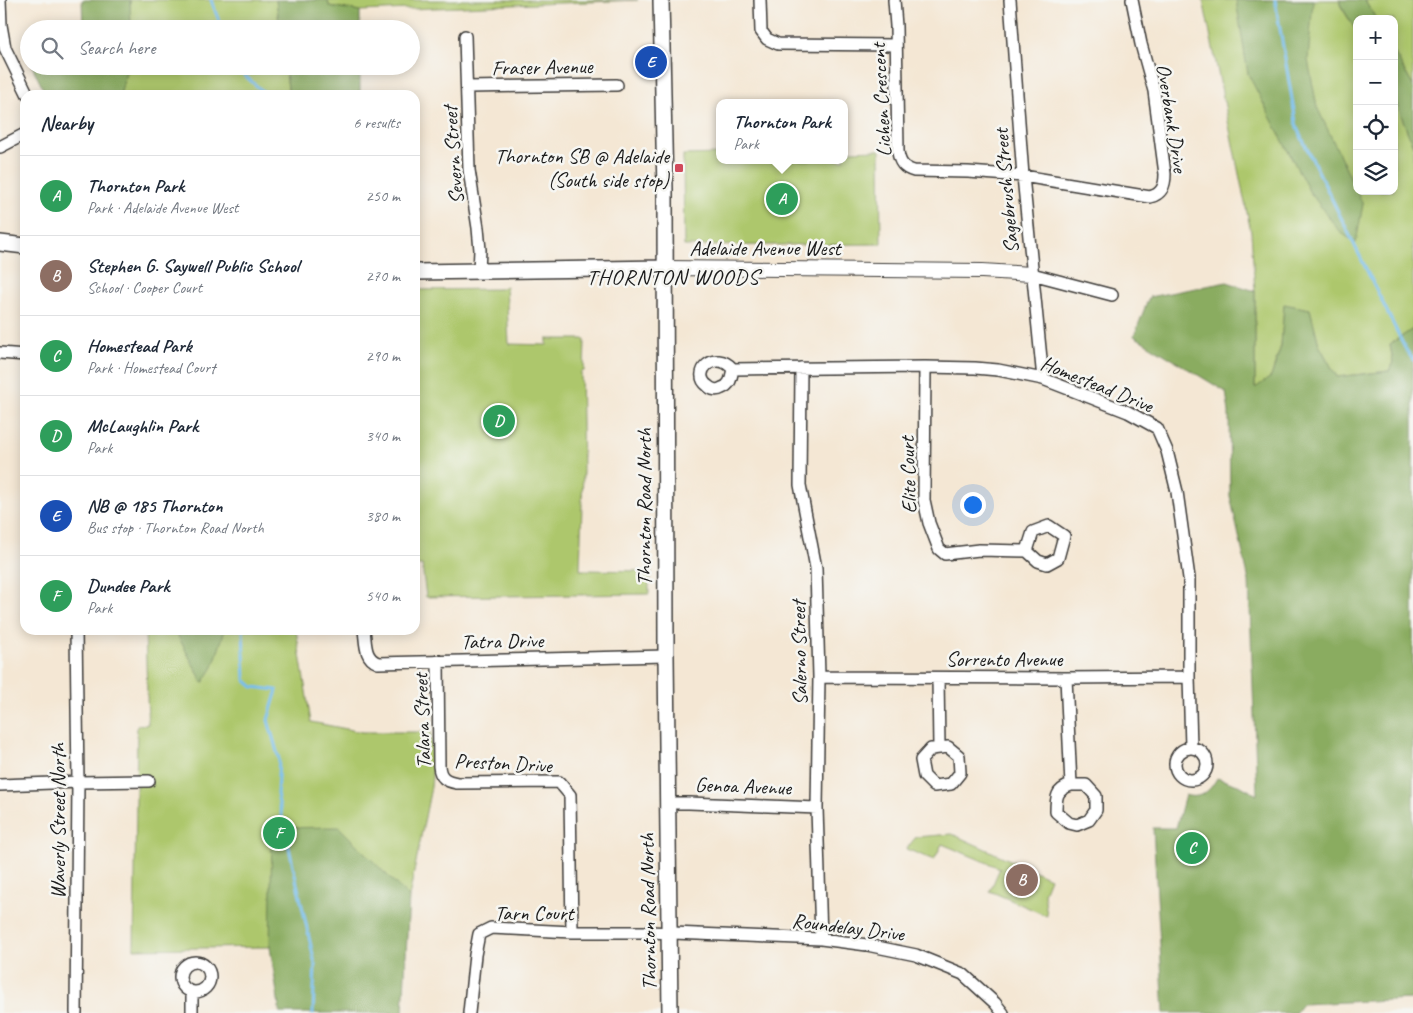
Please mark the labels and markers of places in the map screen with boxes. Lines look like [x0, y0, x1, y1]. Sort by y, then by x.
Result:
pin: E [635, 43, 667, 81]
place label: Thornton SB @ Adelaide (South side stop) [495, 143, 671, 193]
marker: Thornton SB @ Adelaide (South side stop) [673, 162, 685, 174]
pin: A [766, 180, 798, 218]
pin: D [483, 402, 515, 440]
pin: F [263, 814, 295, 852]
pin: C [1176, 829, 1208, 867]
pin: B [1006, 861, 1038, 899]

